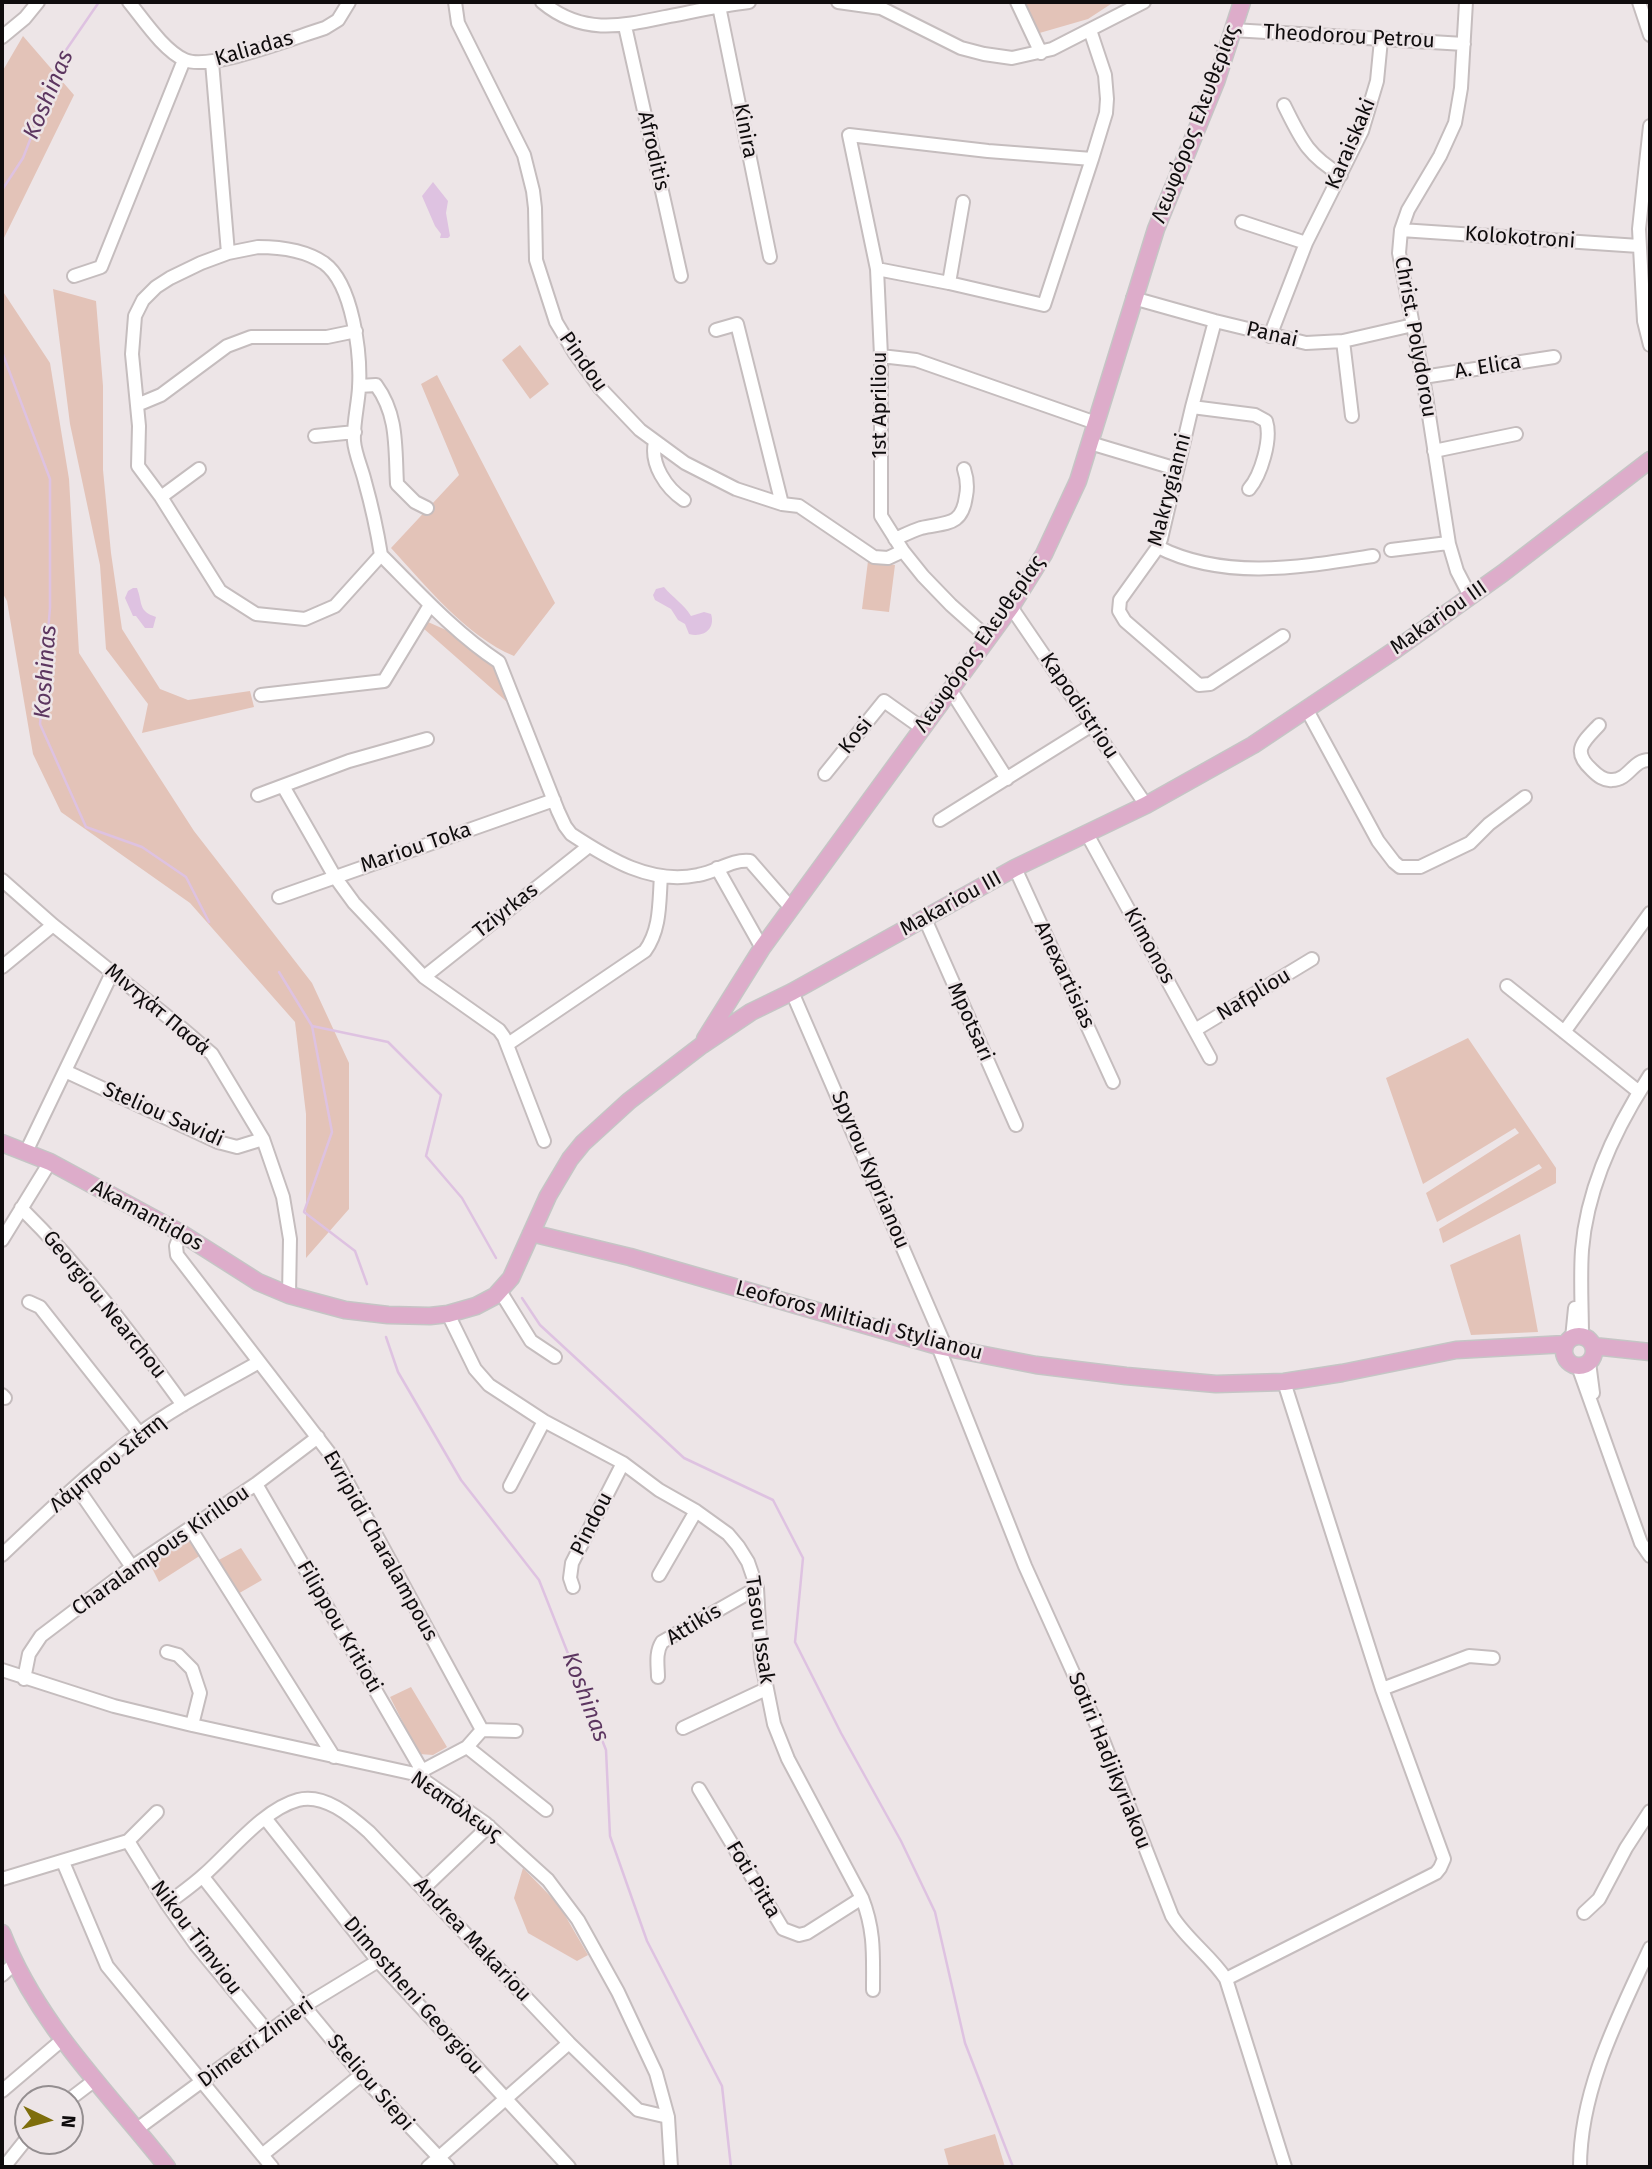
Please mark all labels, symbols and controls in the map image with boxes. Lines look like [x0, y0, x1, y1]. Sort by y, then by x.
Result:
street label: Theodorou Petrou [1263, 20, 1435, 54]
street label: Λεωφόρος Ελευθερίας [1147, 21, 1245, 227]
street label: Kaliadas [212, 26, 296, 72]
water label: Koshinas [18, 46, 80, 144]
street label: Karaiskaki [1321, 95, 1381, 193]
street label: Kinira [727, 101, 763, 161]
street label: Afroditis [632, 109, 674, 193]
street label: Kolokotroni [1464, 222, 1576, 254]
street label: Christ. Polydorou [1388, 255, 1442, 419]
street label: Panai [1244, 317, 1300, 353]
street label: Pindou [553, 327, 613, 397]
street label: A. Elica [1453, 349, 1523, 385]
street label: 1st Apriliou [867, 351, 893, 459]
street label: Makrygianni [1143, 431, 1197, 549]
street label: Λεωφόρος Ελευθερίας [909, 551, 1051, 737]
street label: Makariou III [1386, 575, 1492, 661]
water label: Koshinas [29, 624, 63, 720]
street label: Kapodistriou [1034, 648, 1124, 764]
street label: Kosi [834, 713, 878, 759]
street label: Mariou Toka [357, 817, 475, 879]
street label: Makariou III [896, 866, 1006, 942]
street label: Tziyrkas [469, 878, 543, 944]
street label: Kimonos [1118, 904, 1180, 988]
street label: Anexartisias [1028, 917, 1100, 1033]
street label: Μιντχάτ Πασά [99, 959, 215, 1061]
street label: Nafpliou [1212, 963, 1296, 1027]
street label: Mpotsari [941, 979, 999, 1065]
street label: Steliou Savidi [99, 1077, 227, 1153]
street label: Spyrou Kyprianou [825, 1087, 915, 1253]
street label: Akamantidos [87, 1175, 207, 1257]
street label: Georgiou Nearchou [37, 1226, 171, 1384]
street label: Leoforos Miltiadi Stylianou [733, 1276, 985, 1366]
street label: Λάμπρου Σιέπη [45, 1409, 171, 1519]
street label: Evripidi Charalampous [317, 1446, 443, 1646]
street label: Charalampous Kirillou [67, 1480, 255, 1622]
street label: Pindou [565, 1488, 619, 1560]
street label: Filippou Kritioti [291, 1557, 387, 1697]
street label: Tasou Issak [739, 1575, 779, 1685]
street label: Attikis [662, 1599, 726, 1651]
water label: Koshinas [555, 1648, 615, 1746]
street label: Sotiri Hadjikyriakou [1062, 1669, 1156, 1853]
street label: Νεαπόλεως [405, 1766, 507, 1848]
street label: Foti Pitta [720, 1837, 786, 1923]
street label: Andrea Makariou [408, 1873, 536, 2007]
street label: Nikou Timviou [145, 1876, 247, 2000]
street label: Dimostheni Georgiou [338, 1912, 488, 2080]
street label: Dimetri Zinieri [193, 1993, 319, 2093]
street label: Steliou Siepi [321, 2030, 419, 2136]
north arrow [14, 2085, 84, 2155]
text: N [56, 2114, 80, 2129]

